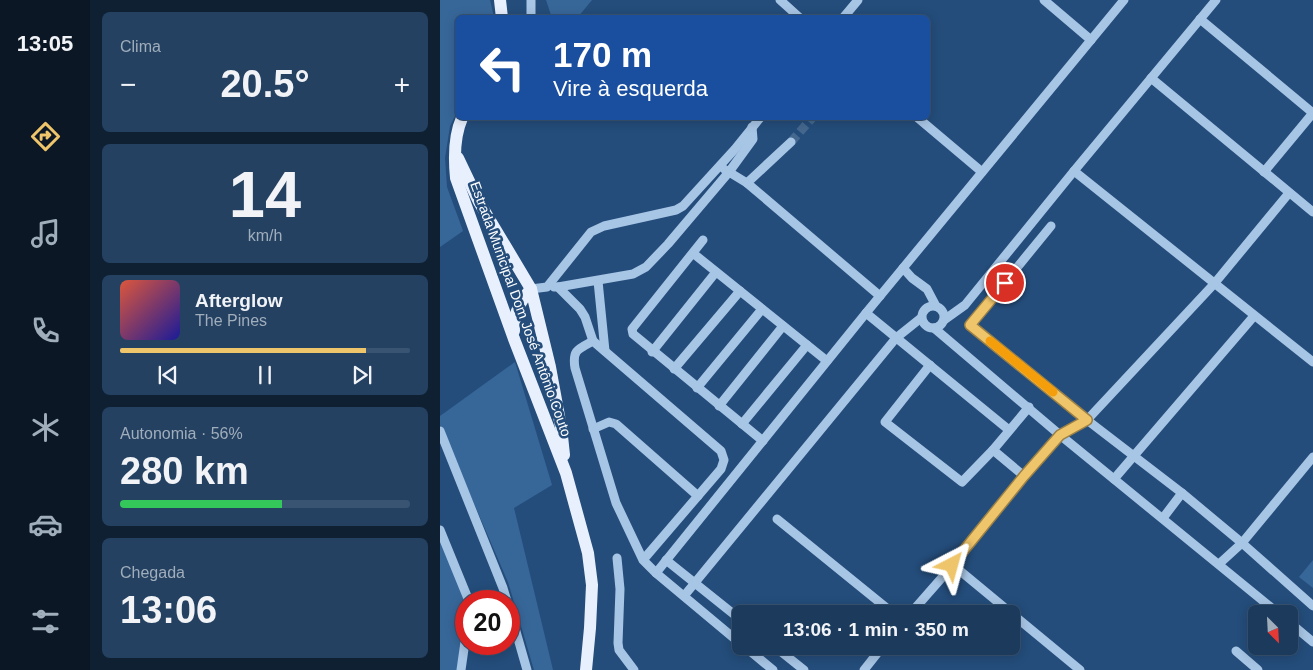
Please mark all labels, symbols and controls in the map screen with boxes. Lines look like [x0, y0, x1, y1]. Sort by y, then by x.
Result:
text: 13:05 [17, 31, 73, 56]
icon: left [470, 35, 535, 100]
text: 170 m [553, 35, 652, 74]
text: Clima [120, 38, 161, 55]
text: 20.5° [220, 63, 310, 105]
text: − [120, 69, 136, 100]
text: + [394, 69, 410, 100]
text: Vire à esquerda [553, 76, 708, 101]
icon: directions [28, 119, 63, 154]
text: 14 [229, 158, 301, 231]
street label: Estrada Municipal Dom José Antônio Couto [467, 179, 575, 439]
icon: music [28, 216, 63, 251]
text: km/h [248, 227, 282, 244]
pin [984, 262, 1026, 304]
icon: arrive [991, 269, 1019, 297]
text: Afterglow [195, 290, 283, 311]
text: The Pines [195, 312, 267, 329]
icon: phone [28, 313, 63, 348]
icon: previous [154, 361, 182, 389]
icon: pause [251, 361, 279, 389]
icon: next [348, 361, 376, 389]
icon: climate [28, 410, 63, 445]
text: Autonomia · 56% [120, 425, 243, 442]
text: 280 km [120, 450, 249, 492]
icon: car [28, 507, 63, 542]
position arrow [925, 538, 977, 590]
text: Chegada [120, 564, 185, 581]
text: 13:06 [120, 589, 217, 631]
speed limit sign: 20 [455, 590, 520, 655]
icon: filters [28, 604, 63, 639]
north arrow [1248, 605, 1298, 655]
map controls [1248, 605, 1298, 655]
text: 13:06 · 1 min · 350 m [783, 619, 969, 640]

